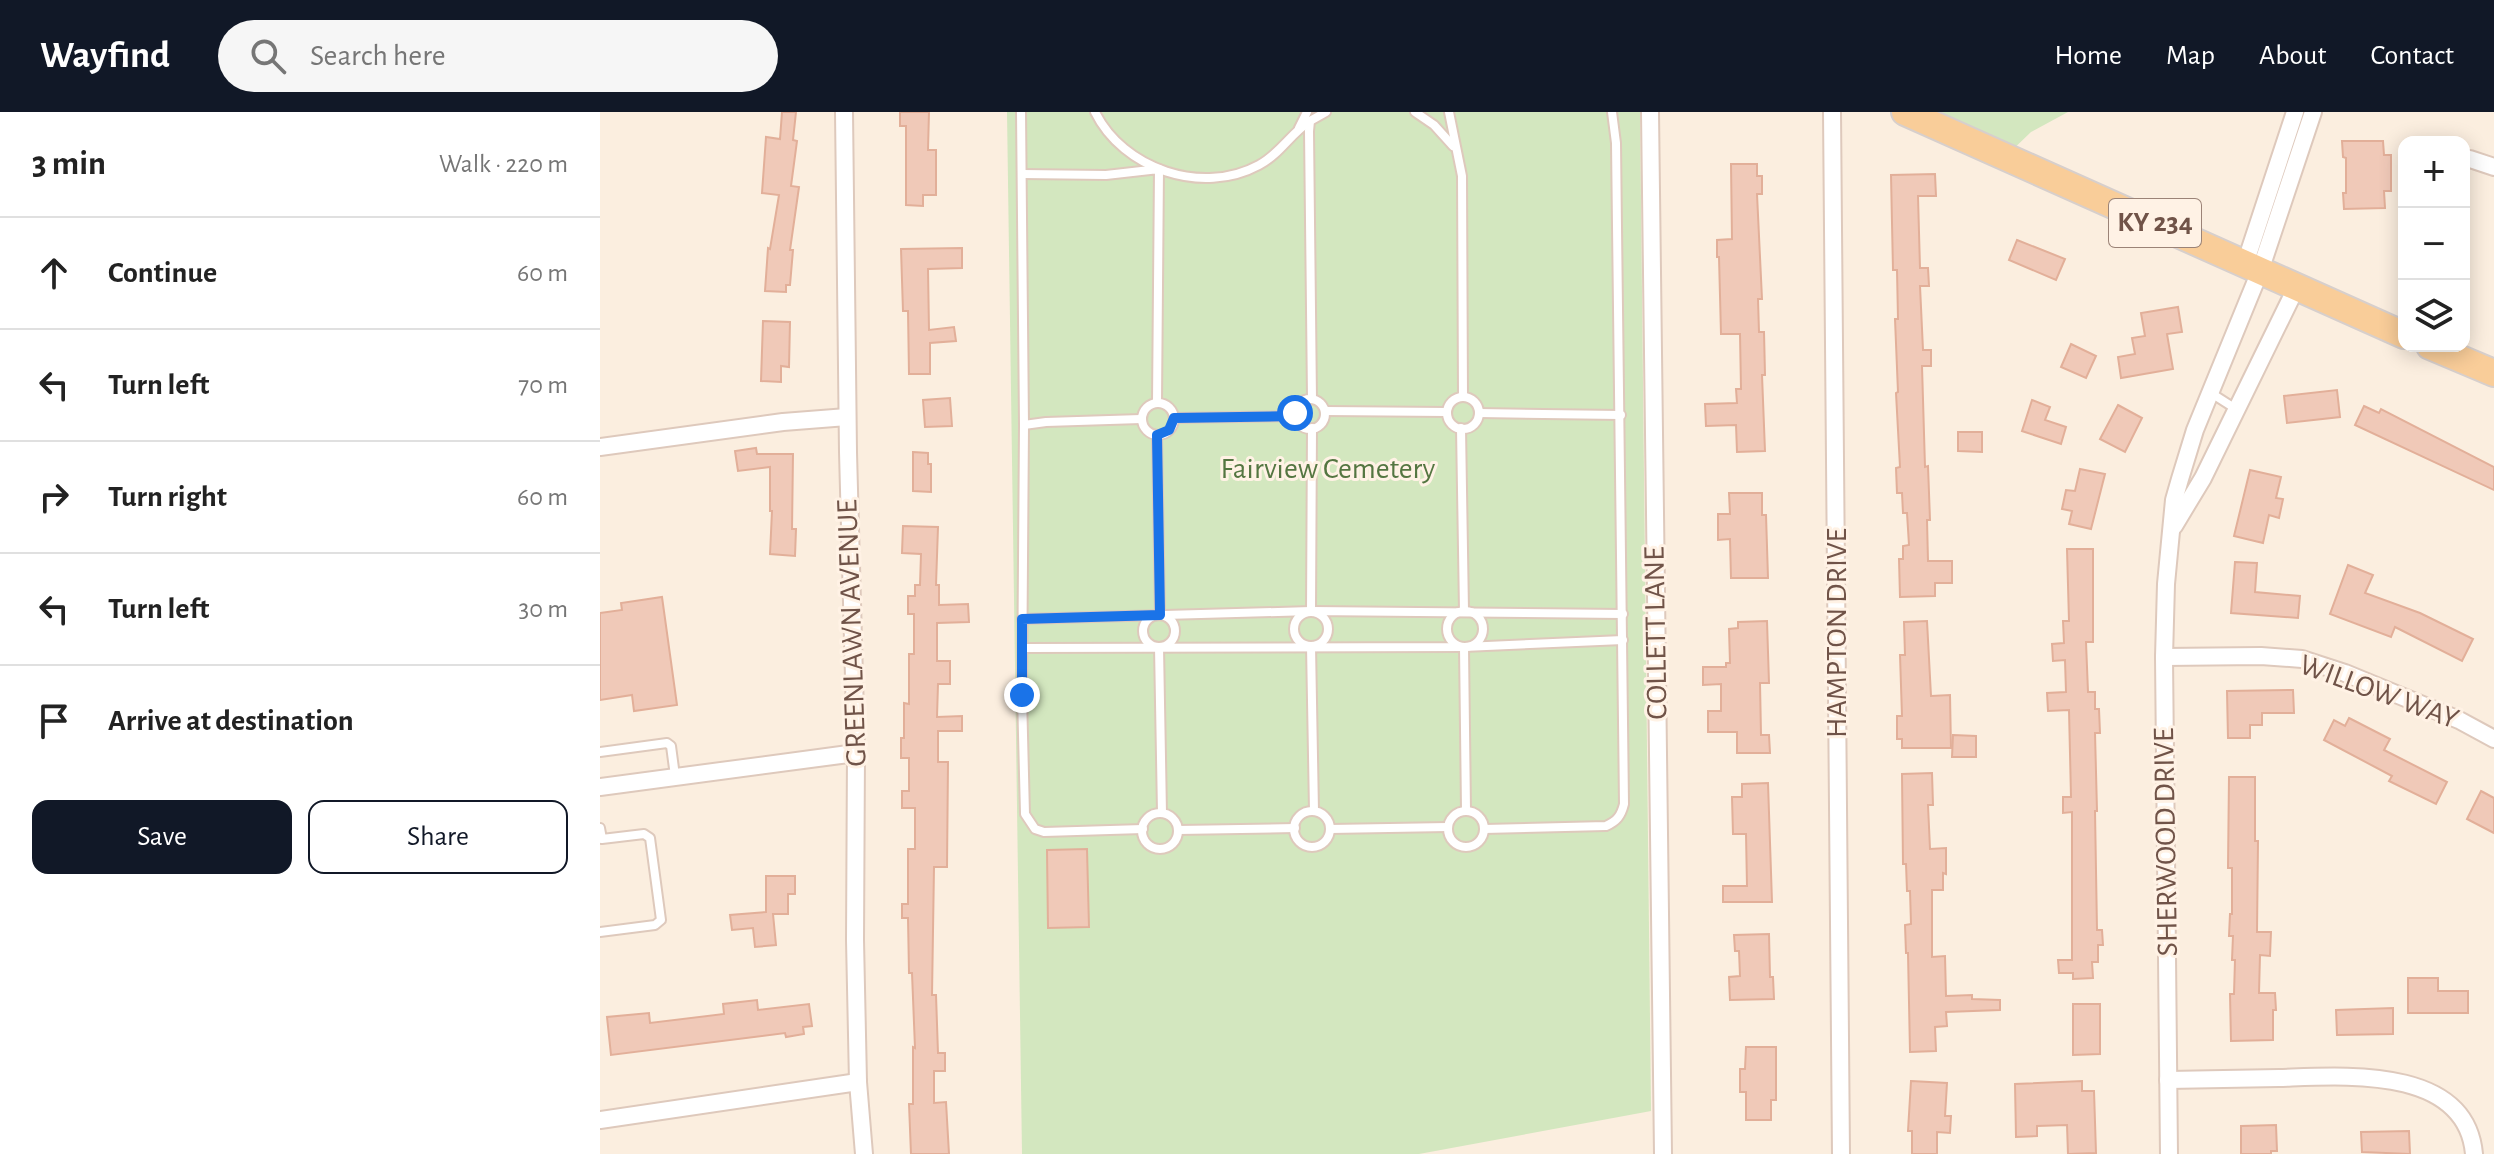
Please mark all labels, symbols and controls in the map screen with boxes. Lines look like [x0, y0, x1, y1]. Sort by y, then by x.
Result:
search box [218, 20, 778, 92]
icon: search [246, 34, 290, 78]
text: Wayfind [40, 37, 170, 75]
text: Search here [310, 41, 446, 71]
text: Home [2055, 42, 2122, 70]
text: Map [2166, 42, 2215, 70]
text: About [2259, 42, 2327, 70]
text: Contact [2371, 42, 2454, 70]
map controls [2398, 136, 2470, 352]
button: + [2398, 136, 2470, 208]
text: 3 min [32, 147, 106, 181]
text: Walk · 220 m [439, 151, 568, 177]
road number: KY 234 [2109, 199, 2201, 247]
button: − [2398, 208, 2470, 280]
icon: ahead [32, 251, 76, 295]
text: Continue [108, 258, 217, 288]
text: 60 m [517, 260, 568, 286]
button: layers [2398, 280, 2470, 352]
icon: left [32, 363, 76, 407]
text: Turn left [108, 370, 209, 400]
text: 70 m [518, 372, 568, 398]
route start [1277, 395, 1313, 431]
park label: Fairview Cemetery [1221, 454, 1436, 484]
icon: right [32, 475, 76, 519]
text: Turn right [108, 482, 227, 512]
text: 60 m [517, 484, 568, 510]
street label: GREENLAWN AVENUE [832, 499, 872, 767]
street label: HAMPTON DRIVE [1822, 528, 1852, 738]
street label: COLLETT LANE [1639, 546, 1673, 720]
icon: left [32, 587, 76, 631]
text: Turn left [108, 594, 209, 624]
text: 30 m [518, 596, 568, 622]
street label: WILLOW WAY [2295, 649, 2463, 735]
route end [1004, 677, 1040, 713]
icon: arrive [32, 699, 76, 743]
text: Arrive at destination [108, 706, 354, 736]
street label: SHERWOOD DRIVE [2149, 727, 2183, 957]
button: Save [32, 800, 292, 874]
button: Share [308, 800, 568, 874]

